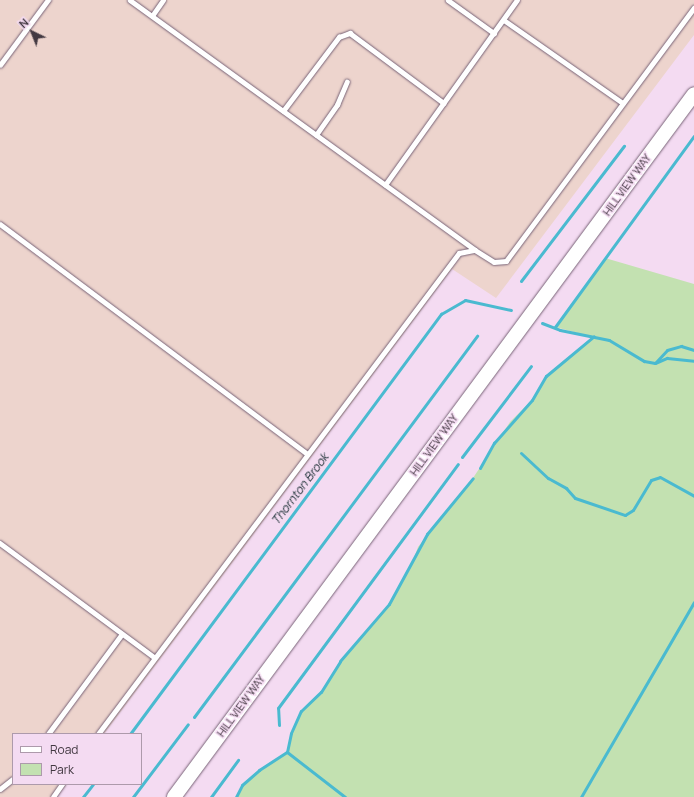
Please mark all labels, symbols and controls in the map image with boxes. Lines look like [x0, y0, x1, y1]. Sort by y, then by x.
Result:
north arrow [12, 12, 52, 52]
text: N [15, 15, 31, 31]
street label: HILL VIEW WAY [600, 151, 654, 219]
street label: HILL VIEW WAY [407, 411, 461, 479]
water label: Thornton Brook [268, 450, 332, 528]
street label: HILL VIEW WAY [214, 672, 268, 740]
legend [12, 733, 142, 785]
text: Road [50, 741, 78, 758]
text: Park [50, 761, 74, 778]

